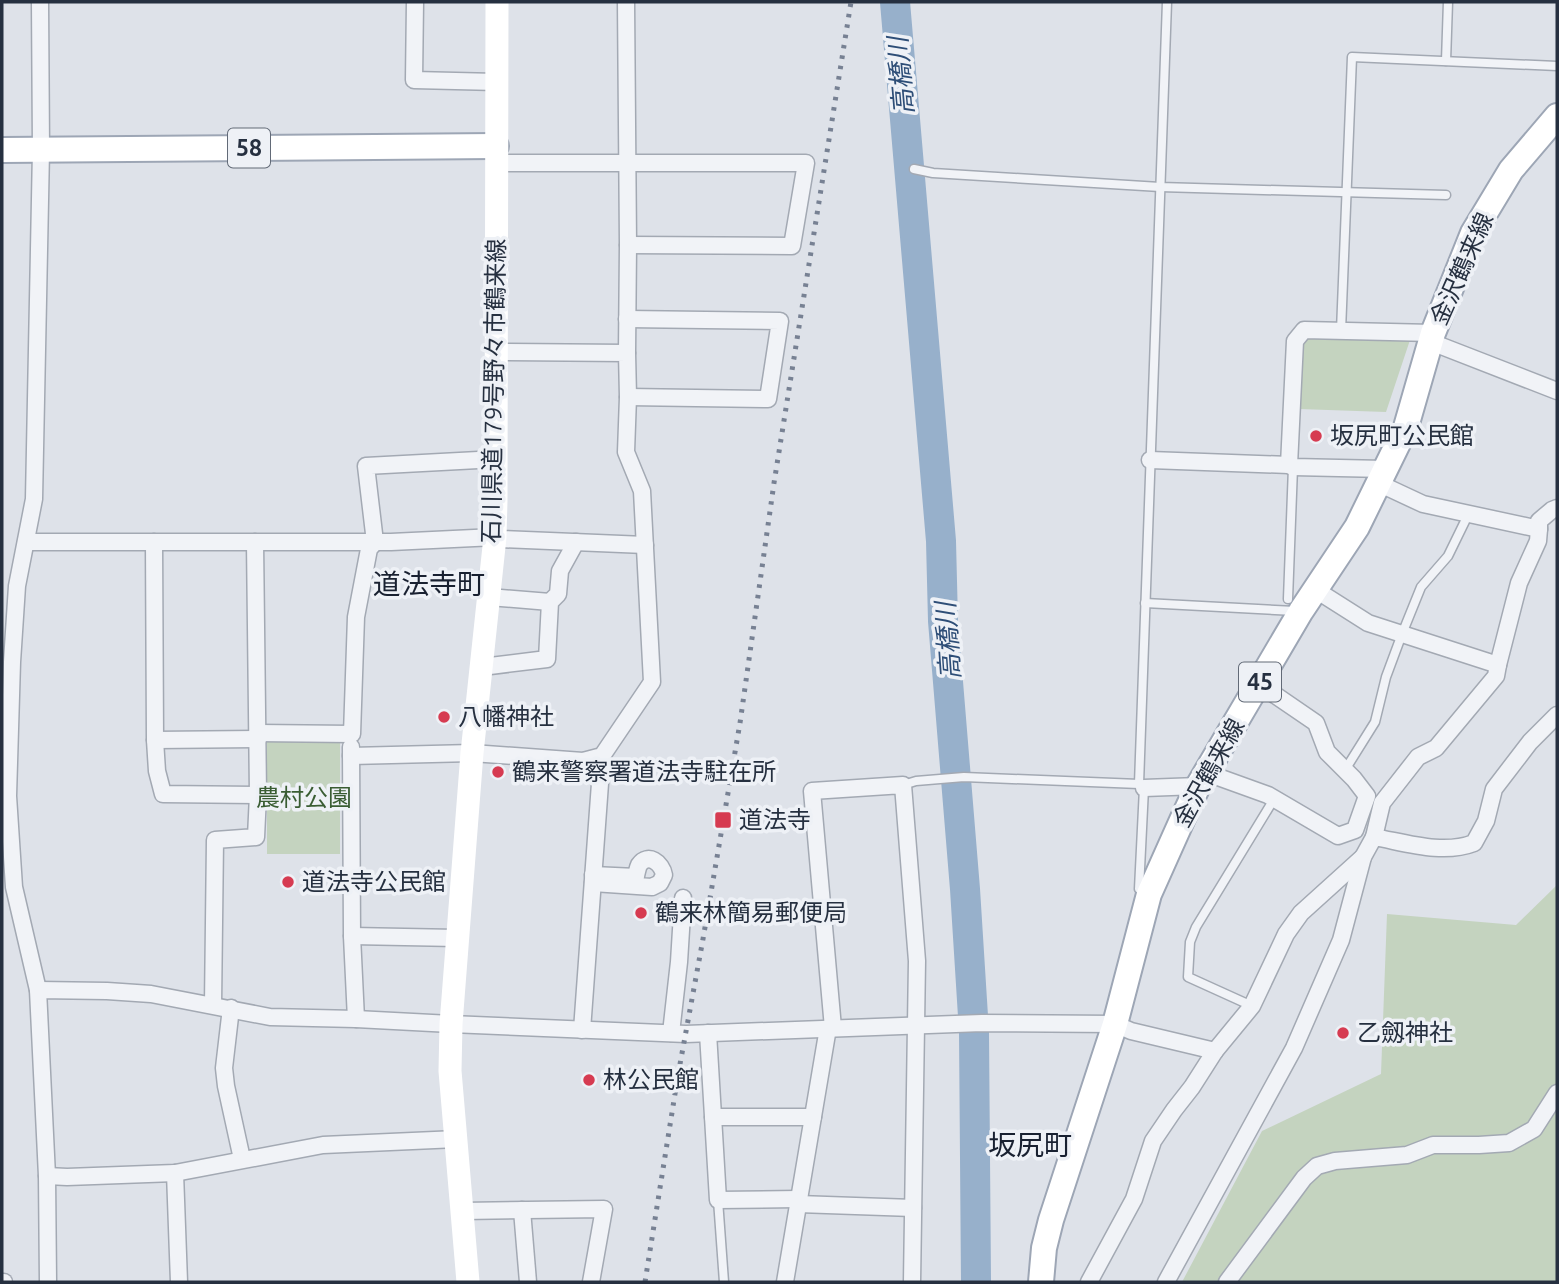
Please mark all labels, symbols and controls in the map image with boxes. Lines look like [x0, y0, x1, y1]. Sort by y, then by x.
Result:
water label: 高橋川 [882, 33, 918, 116]
road number: 58 [228, 128, 270, 168]
street label: 金沢鶴来線 [1425, 208, 1498, 329]
street label: 石川県道179号野々市鶴来線 [477, 238, 510, 544]
place label: 坂尻町公民館 [1330, 422, 1474, 449]
marker: 坂尻町公民館 [1308, 428, 1324, 444]
district label: 道法寺町 [373, 568, 485, 599]
water label: 高橋川 [930, 598, 965, 681]
road number: 45 [1239, 662, 1281, 702]
place label: 八幡神社 [458, 703, 554, 730]
marker: 八幡神社 [436, 709, 452, 725]
street label: 金沢鶴来線 [1168, 714, 1249, 832]
place label: 鶴来警察署道法寺駐在所 [512, 758, 776, 785]
marker: 鶴来警察署道法寺駐在所 [490, 764, 506, 780]
park label: 農村公園 [256, 784, 352, 811]
place label: 道法寺 [739, 806, 811, 833]
marker: 道法寺 [713, 810, 733, 830]
place label: 道法寺公民館 [302, 868, 446, 895]
marker: 道法寺公民館 [280, 874, 296, 890]
place label: 鶴来林簡易郵便局 [655, 899, 847, 926]
marker: 鶴来林簡易郵便局 [633, 905, 649, 921]
place label: 乙劔神社 [1357, 1019, 1453, 1046]
marker: 乙劔神社 [1335, 1025, 1351, 1041]
place label: 林公民館 [603, 1066, 699, 1093]
marker: 林公民館 [581, 1072, 597, 1088]
district label: 坂尻町 [988, 1129, 1072, 1160]

